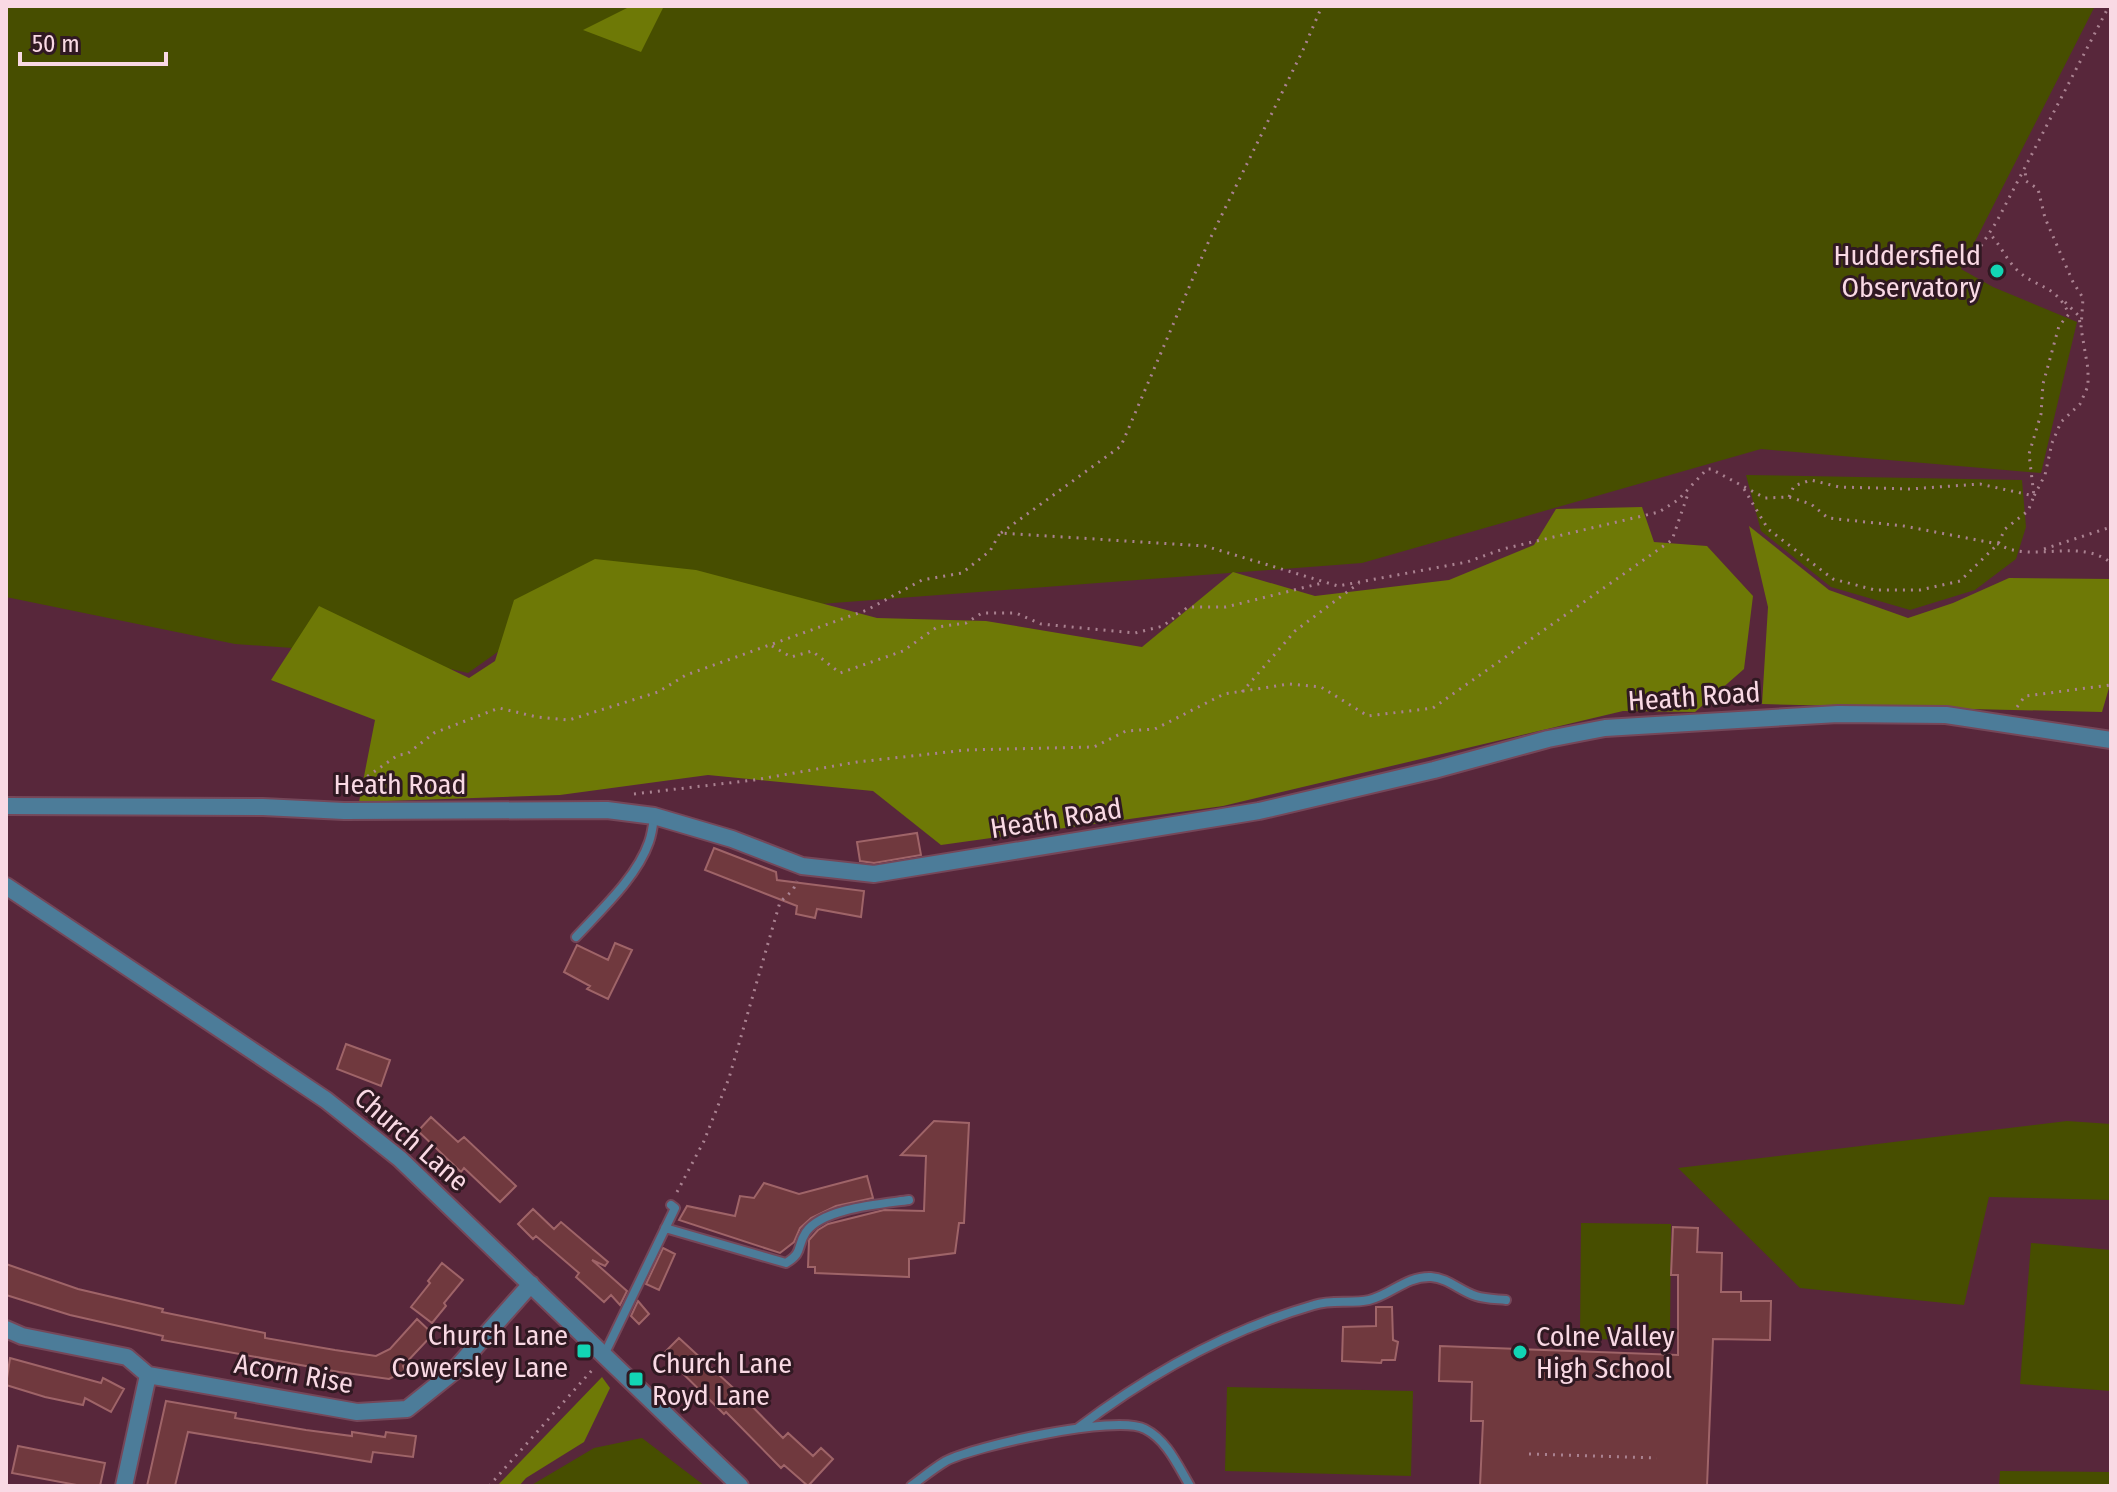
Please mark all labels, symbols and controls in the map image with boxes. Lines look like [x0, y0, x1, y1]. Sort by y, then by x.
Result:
scale bar [20, 16, 166, 66]
text: 50 m [32, 30, 80, 58]
place label: Huddersfield Observatory [1833, 239, 1982, 304]
marker: Huddersfield Observatory [1988, 262, 2006, 280]
street label: Heath Road [1627, 675, 1761, 718]
street label: Heath Road [334, 768, 466, 801]
street label: Heath Road [988, 792, 1124, 845]
street label: Church Lane [348, 1081, 475, 1198]
place label: Church Lane Cowersley Lane [392, 1319, 568, 1384]
place label: Colne Valley High School [1536, 1320, 1675, 1385]
marker: Church Lane Cowersley Lane [575, 1342, 593, 1360]
marker: Colne Valley High School [1511, 1343, 1529, 1361]
street label: Acorn Rise [232, 1347, 356, 1400]
place label: Church Lane Royd Lane [652, 1347, 792, 1412]
marker: Church Lane Royd Lane [627, 1370, 645, 1388]

